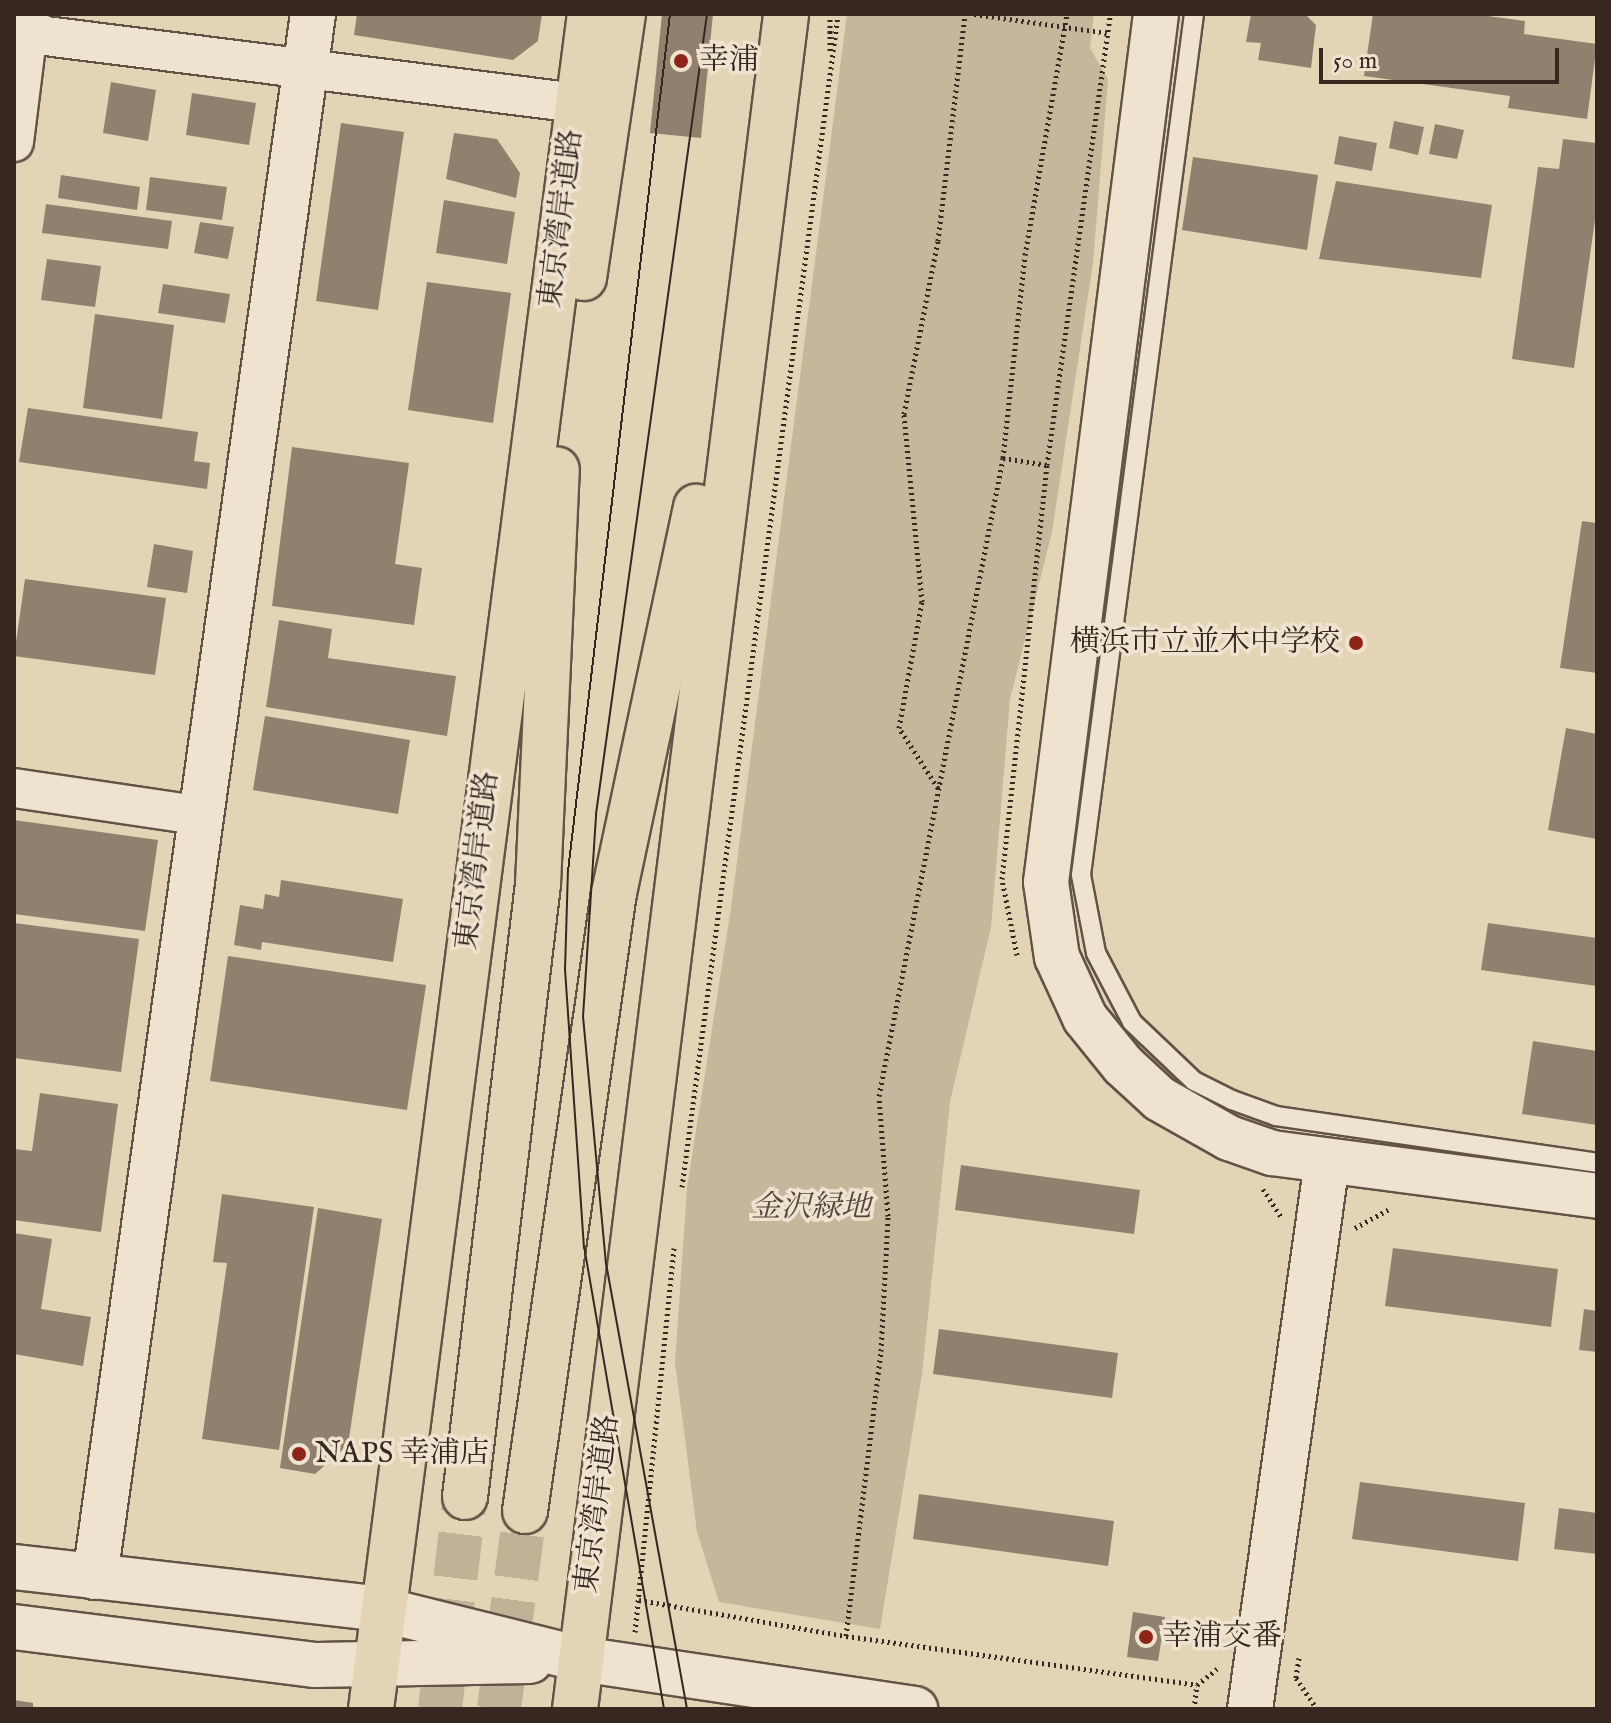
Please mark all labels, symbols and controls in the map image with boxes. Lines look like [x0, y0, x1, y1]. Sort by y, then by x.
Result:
scale bar [1323, 32, 1563, 82]
place label: 幸浦 [699, 43, 759, 79]
text: 50 m [1333, 46, 1377, 77]
marker: 幸浦 [670, 50, 692, 72]
street label: 東京湾岸道路 [533, 127, 591, 311]
place label: 横浜市立並木中学校 [1070, 625, 1340, 661]
marker: 横浜市立並木中学校 [1347, 634, 1365, 652]
street label: 東京湾岸道路 [449, 769, 507, 953]
park label: 金沢緑地 [751, 1190, 871, 1226]
street label: 東京湾岸道路 [569, 1412, 627, 1596]
place label: NAPS 幸浦店 [315, 1436, 490, 1472]
marker: NAPS 幸浦店 [290, 1445, 308, 1463]
place label: 幸浦交番 [1162, 1619, 1282, 1655]
marker: 幸浦交番 [1137, 1628, 1155, 1646]

